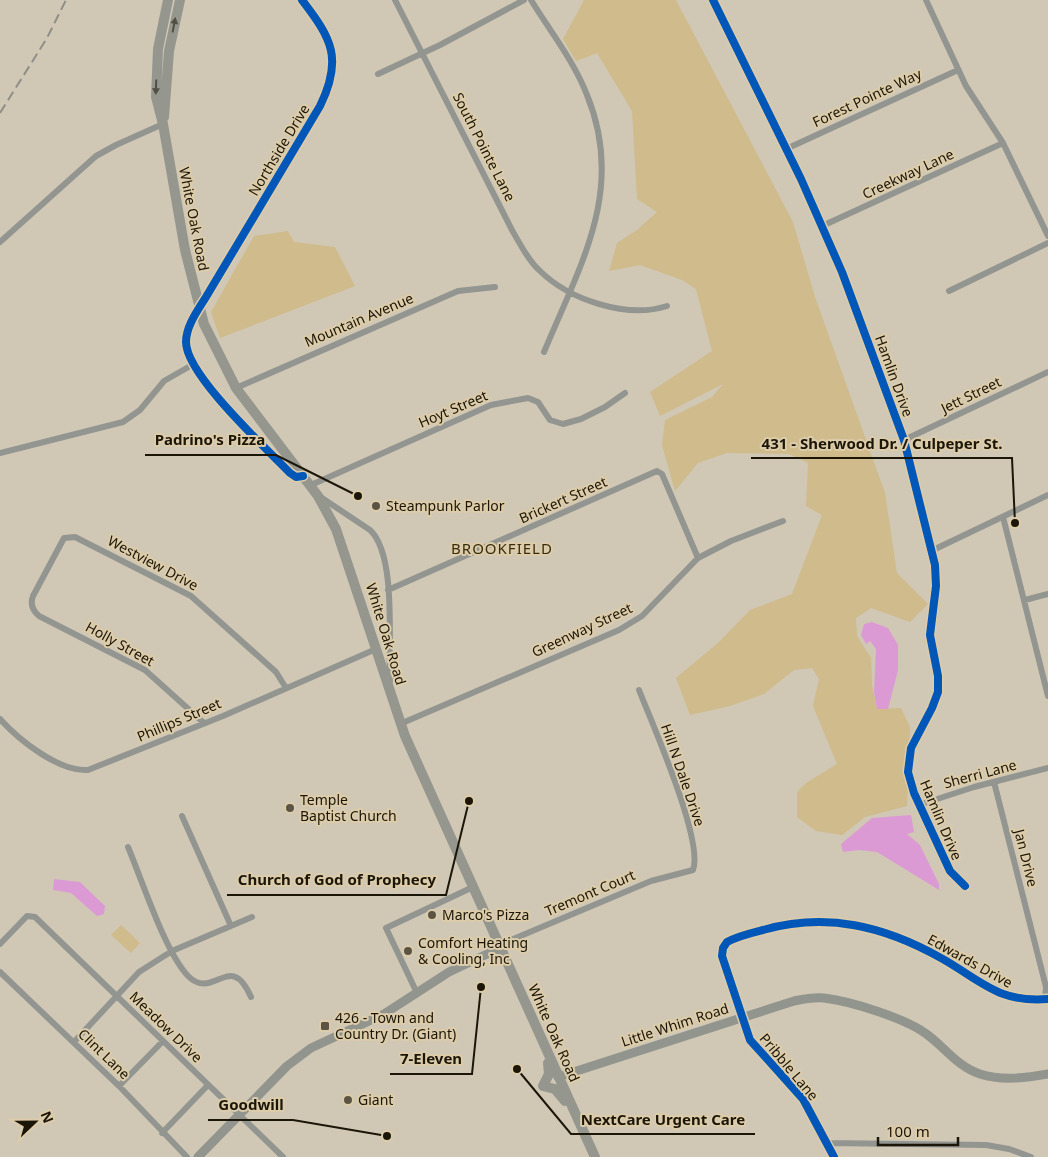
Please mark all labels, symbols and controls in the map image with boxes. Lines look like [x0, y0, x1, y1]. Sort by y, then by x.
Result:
one-way arrow [170, 18, 178, 33]
street label: Forest Pointe Way [809, 64, 925, 131]
one-way arrow [152, 79, 160, 95]
street label: South Pointe Lane [449, 89, 520, 204]
street label: Northside Drive [244, 100, 313, 199]
street label: Creekway Lane [859, 144, 957, 203]
street label: White Oak Road [175, 165, 214, 272]
street label: Mountain Avenue [301, 288, 416, 351]
street label: Hamlin Drive [871, 332, 918, 419]
street label: Jett Street [936, 372, 1004, 418]
street label: Hoyt Street [415, 385, 490, 432]
callout: Padrino's Pizza [145, 425, 276, 455]
callout: 431 - Sherwood Dr. / Culpeper St. [751, 428, 1012, 458]
text: Padrino's Pizza [155, 429, 265, 449]
text: 431 - Sherwood Dr. / Culpeper St. [762, 433, 1002, 453]
street label: Brickert Street [516, 472, 610, 527]
place label: Steampunk Parlor [386, 496, 505, 515]
marker: Steampunk Parlor [370, 500, 382, 512]
street label: Westview Drive [105, 531, 202, 594]
district label: BROOKFIELD [451, 538, 553, 558]
street label: White Oak Road [362, 581, 411, 687]
street label: Greenway Street [528, 598, 635, 661]
street label: Holly Street [82, 617, 158, 670]
street label: Phillips Street [134, 693, 224, 746]
street label: Hill N Dale Drive [657, 721, 710, 829]
street label: Sherri Lane [941, 755, 1019, 792]
street label: Hamlin Drive [916, 777, 967, 863]
place label: Temple Baptist Church [300, 790, 397, 825]
marker: Temple Baptist Church [284, 802, 296, 814]
street label: Jan Drive [1010, 825, 1043, 889]
callout: Church of God of Prophecy [227, 865, 446, 895]
street label: Tremont Court [542, 865, 638, 920]
text: Church of God of Prophecy [238, 869, 437, 889]
place label: Marco's Pizza [442, 905, 529, 924]
marker: Marco's Pizza [426, 909, 438, 921]
street label: Edwards Drive [924, 929, 1016, 992]
place label: Comfort Heating & Cooling, Inc [418, 933, 528, 968]
marker: Comfort Heating & Cooling, Inc [402, 945, 414, 957]
street label: White Oak Road [524, 981, 585, 1085]
street label: Meadow Drive [126, 987, 207, 1066]
street label: Little Whim Road [619, 998, 731, 1051]
place label: 426 - Town and Country Dr. (Giant) [335, 1008, 456, 1043]
marker: 426 - Town and Country Dr. (Giant) [319, 1020, 331, 1032]
street label: Clint Lane [74, 1024, 134, 1083]
street label: Pribble Lane [756, 1029, 823, 1104]
callout: 7-Eleven [390, 1044, 472, 1074]
text: 7-Eleven [400, 1048, 462, 1068]
callout: Goodwill [208, 1090, 293, 1120]
place label: Giant [358, 1090, 393, 1109]
text: Goodwill [218, 1094, 284, 1114]
marker: Giant [342, 1094, 354, 1106]
north arrow [10, 1097, 60, 1147]
callout: NextCare Urgent Care [571, 1104, 755, 1134]
text: N [37, 1108, 58, 1126]
text: NextCare Urgent Care [581, 1109, 745, 1129]
scale bar [878, 1114, 958, 1146]
text: 100 m [886, 1121, 930, 1141]

